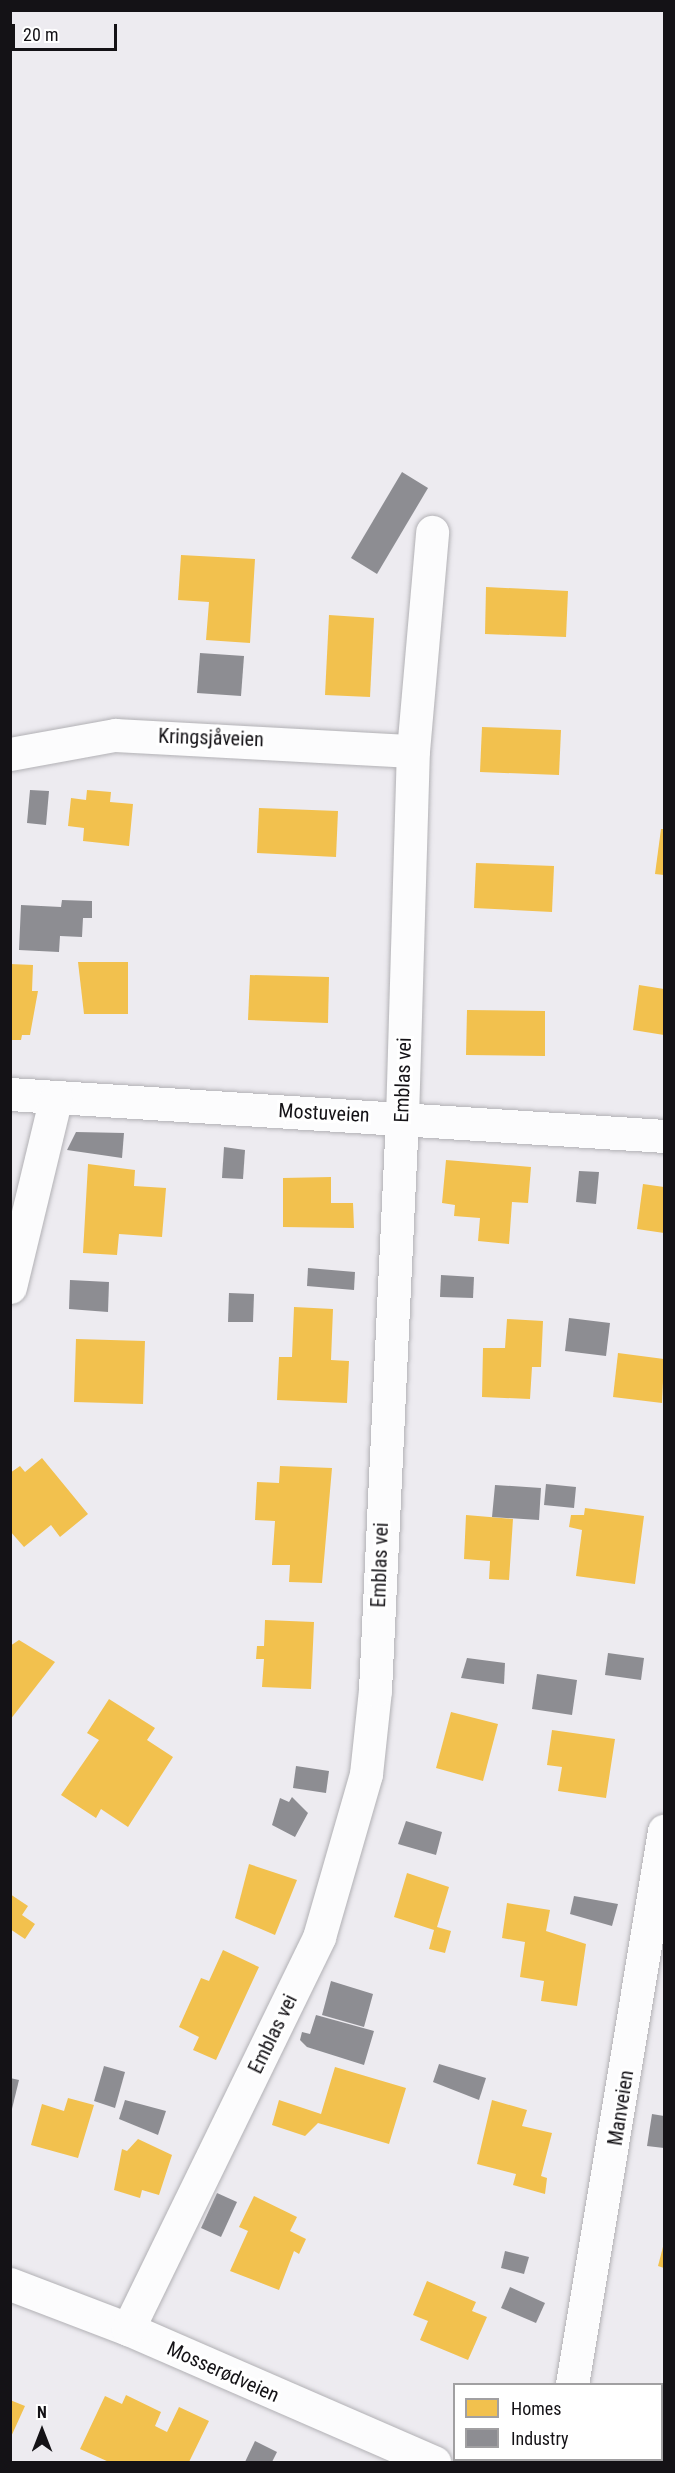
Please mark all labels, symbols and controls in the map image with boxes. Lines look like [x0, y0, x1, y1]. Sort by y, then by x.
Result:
scale bar [15, 12, 120, 50]
text: 20 m [23, 24, 58, 45]
street label: Kringsjåveien [158, 724, 264, 752]
street label: Emblas vei [390, 1037, 416, 1123]
street label: Mostuveien [278, 1099, 370, 1127]
street label: Emblas vei [367, 1522, 393, 1608]
street label: Emblas vei [244, 1990, 302, 2078]
street label: Manveien [603, 2069, 639, 2147]
street label: Mosserødveien [163, 2337, 283, 2407]
legend [453, 2383, 663, 2461]
text: Homes [511, 2398, 561, 2419]
north arrow [12, 2401, 72, 2461]
text: N [37, 2403, 47, 2422]
text: Industry [511, 2428, 569, 2449]

